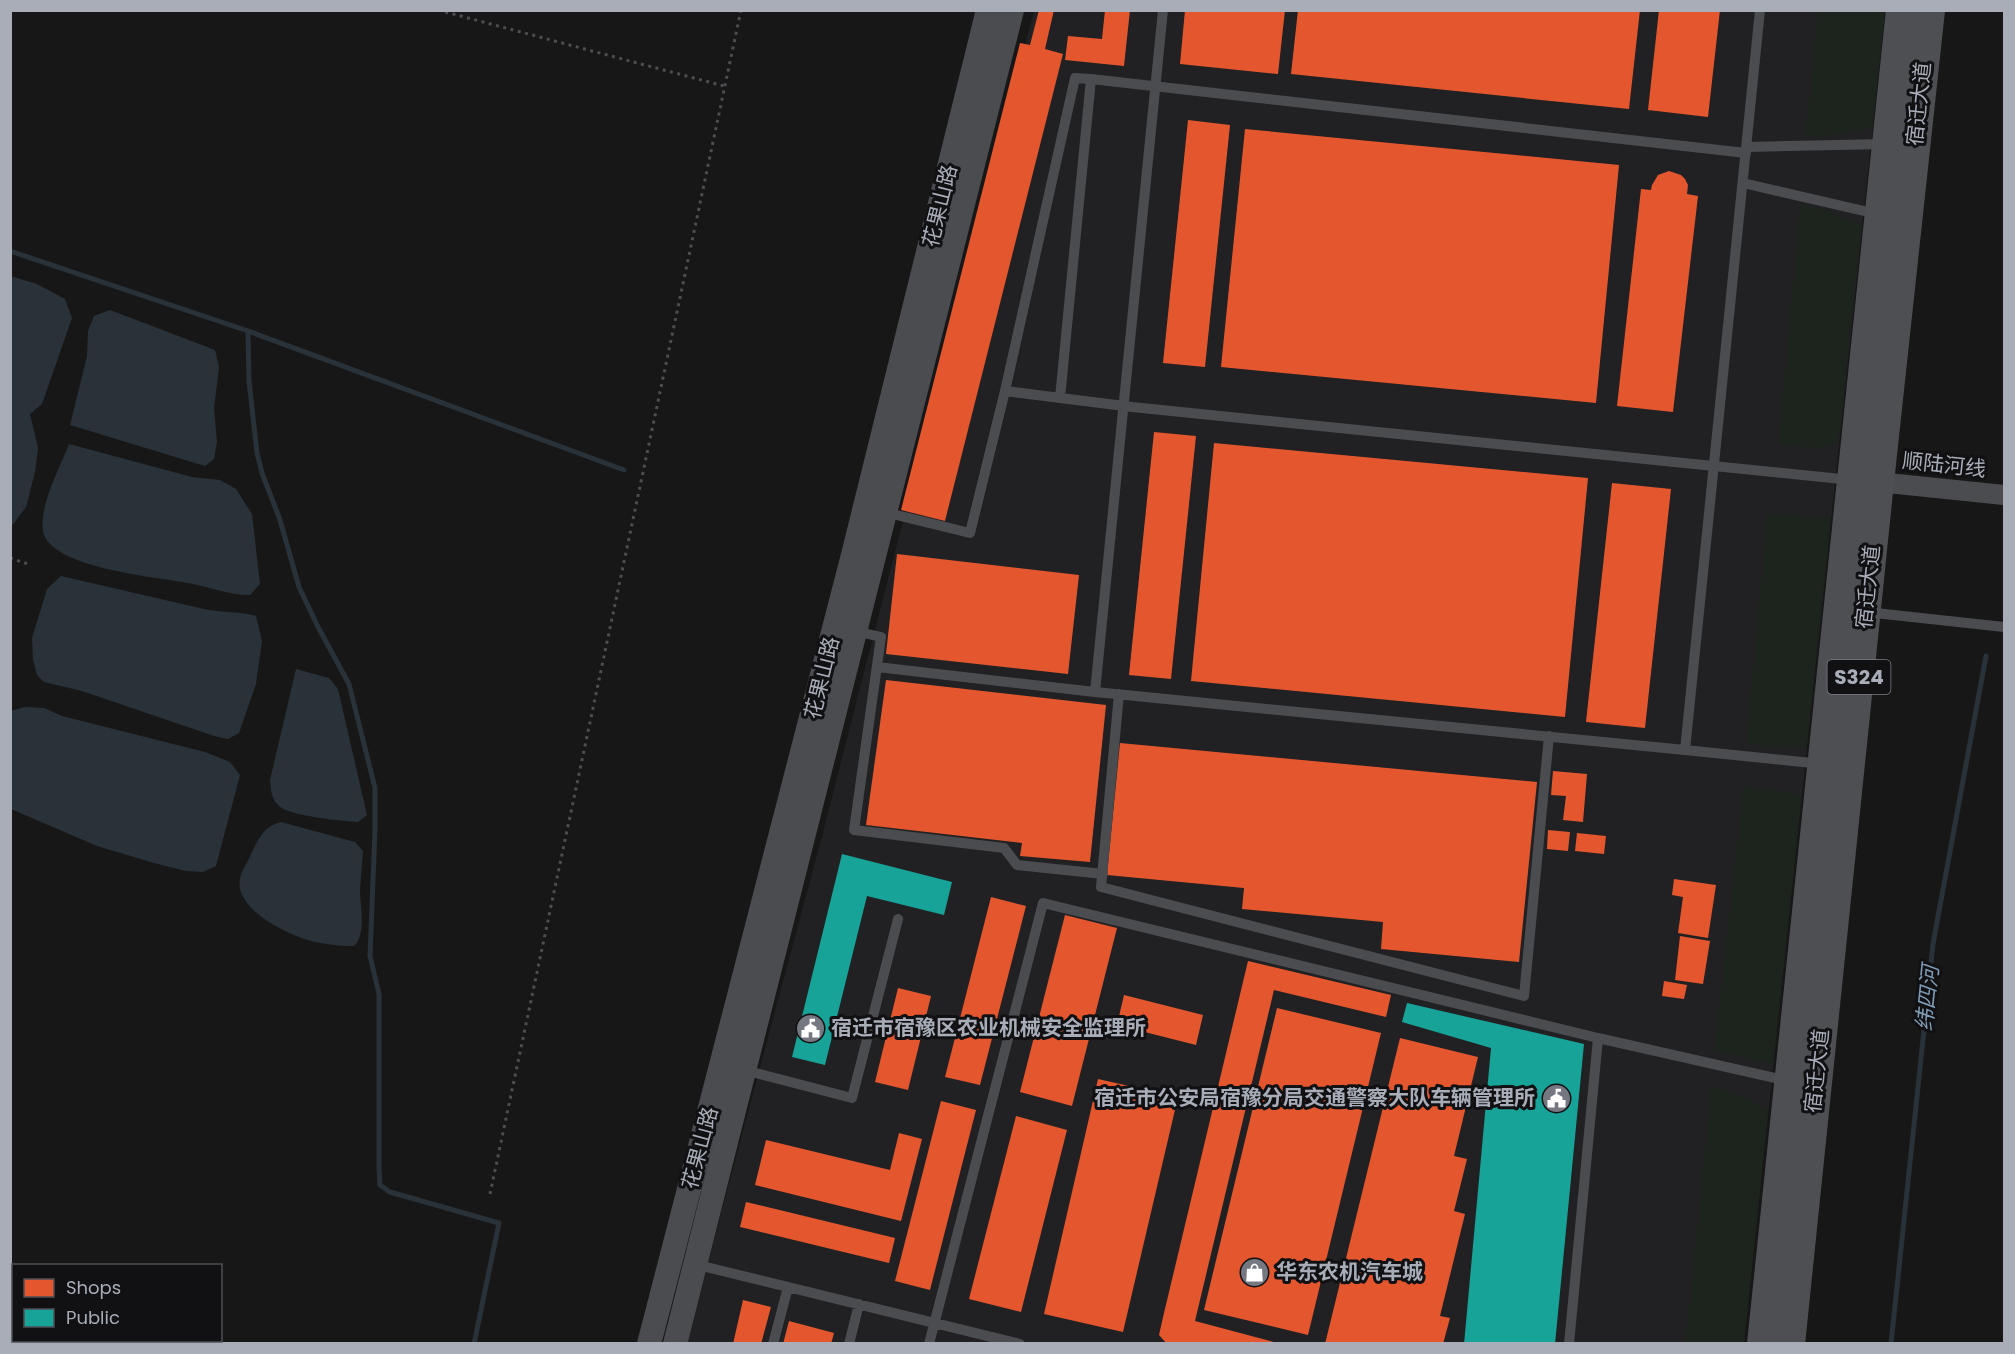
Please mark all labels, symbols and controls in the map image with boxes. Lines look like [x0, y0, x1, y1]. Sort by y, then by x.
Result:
street label: 宿迁大道 [1900, 61, 1937, 147]
street label: 花果山路 [915, 162, 964, 250]
street label: 顺陆河线 [1901, 446, 1987, 483]
street label: 宿迁大道 [1849, 544, 1886, 630]
street label: 花果山路 [797, 634, 846, 722]
road number: S324 [1828, 660, 1890, 694]
water label: 纬四河 [1909, 960, 1947, 1032]
public building icon: 宿迁市宿豫区农业机械安全监理所 [794, 1012, 826, 1044]
place label: 宿迁市宿豫区农业机械安全监理所 [831, 1013, 1146, 1042]
street label: 宿迁大道 [1798, 1028, 1835, 1114]
public building icon: 宿迁市公安局宿豫分局交通警察大队车辆管理所 [1540, 1082, 1572, 1114]
place label: 宿迁市公安局宿豫分局交通警察大队车辆管理所 [1094, 1083, 1535, 1112]
street label: 花果山路 [675, 1104, 724, 1192]
shop icon: 华东农机汽车城 [1239, 1256, 1271, 1288]
place label: 华东农机汽车城 [1276, 1257, 1423, 1286]
legend [12, 1264, 222, 1342]
text: Shops [66, 1275, 121, 1300]
text: Public [66, 1305, 120, 1330]

